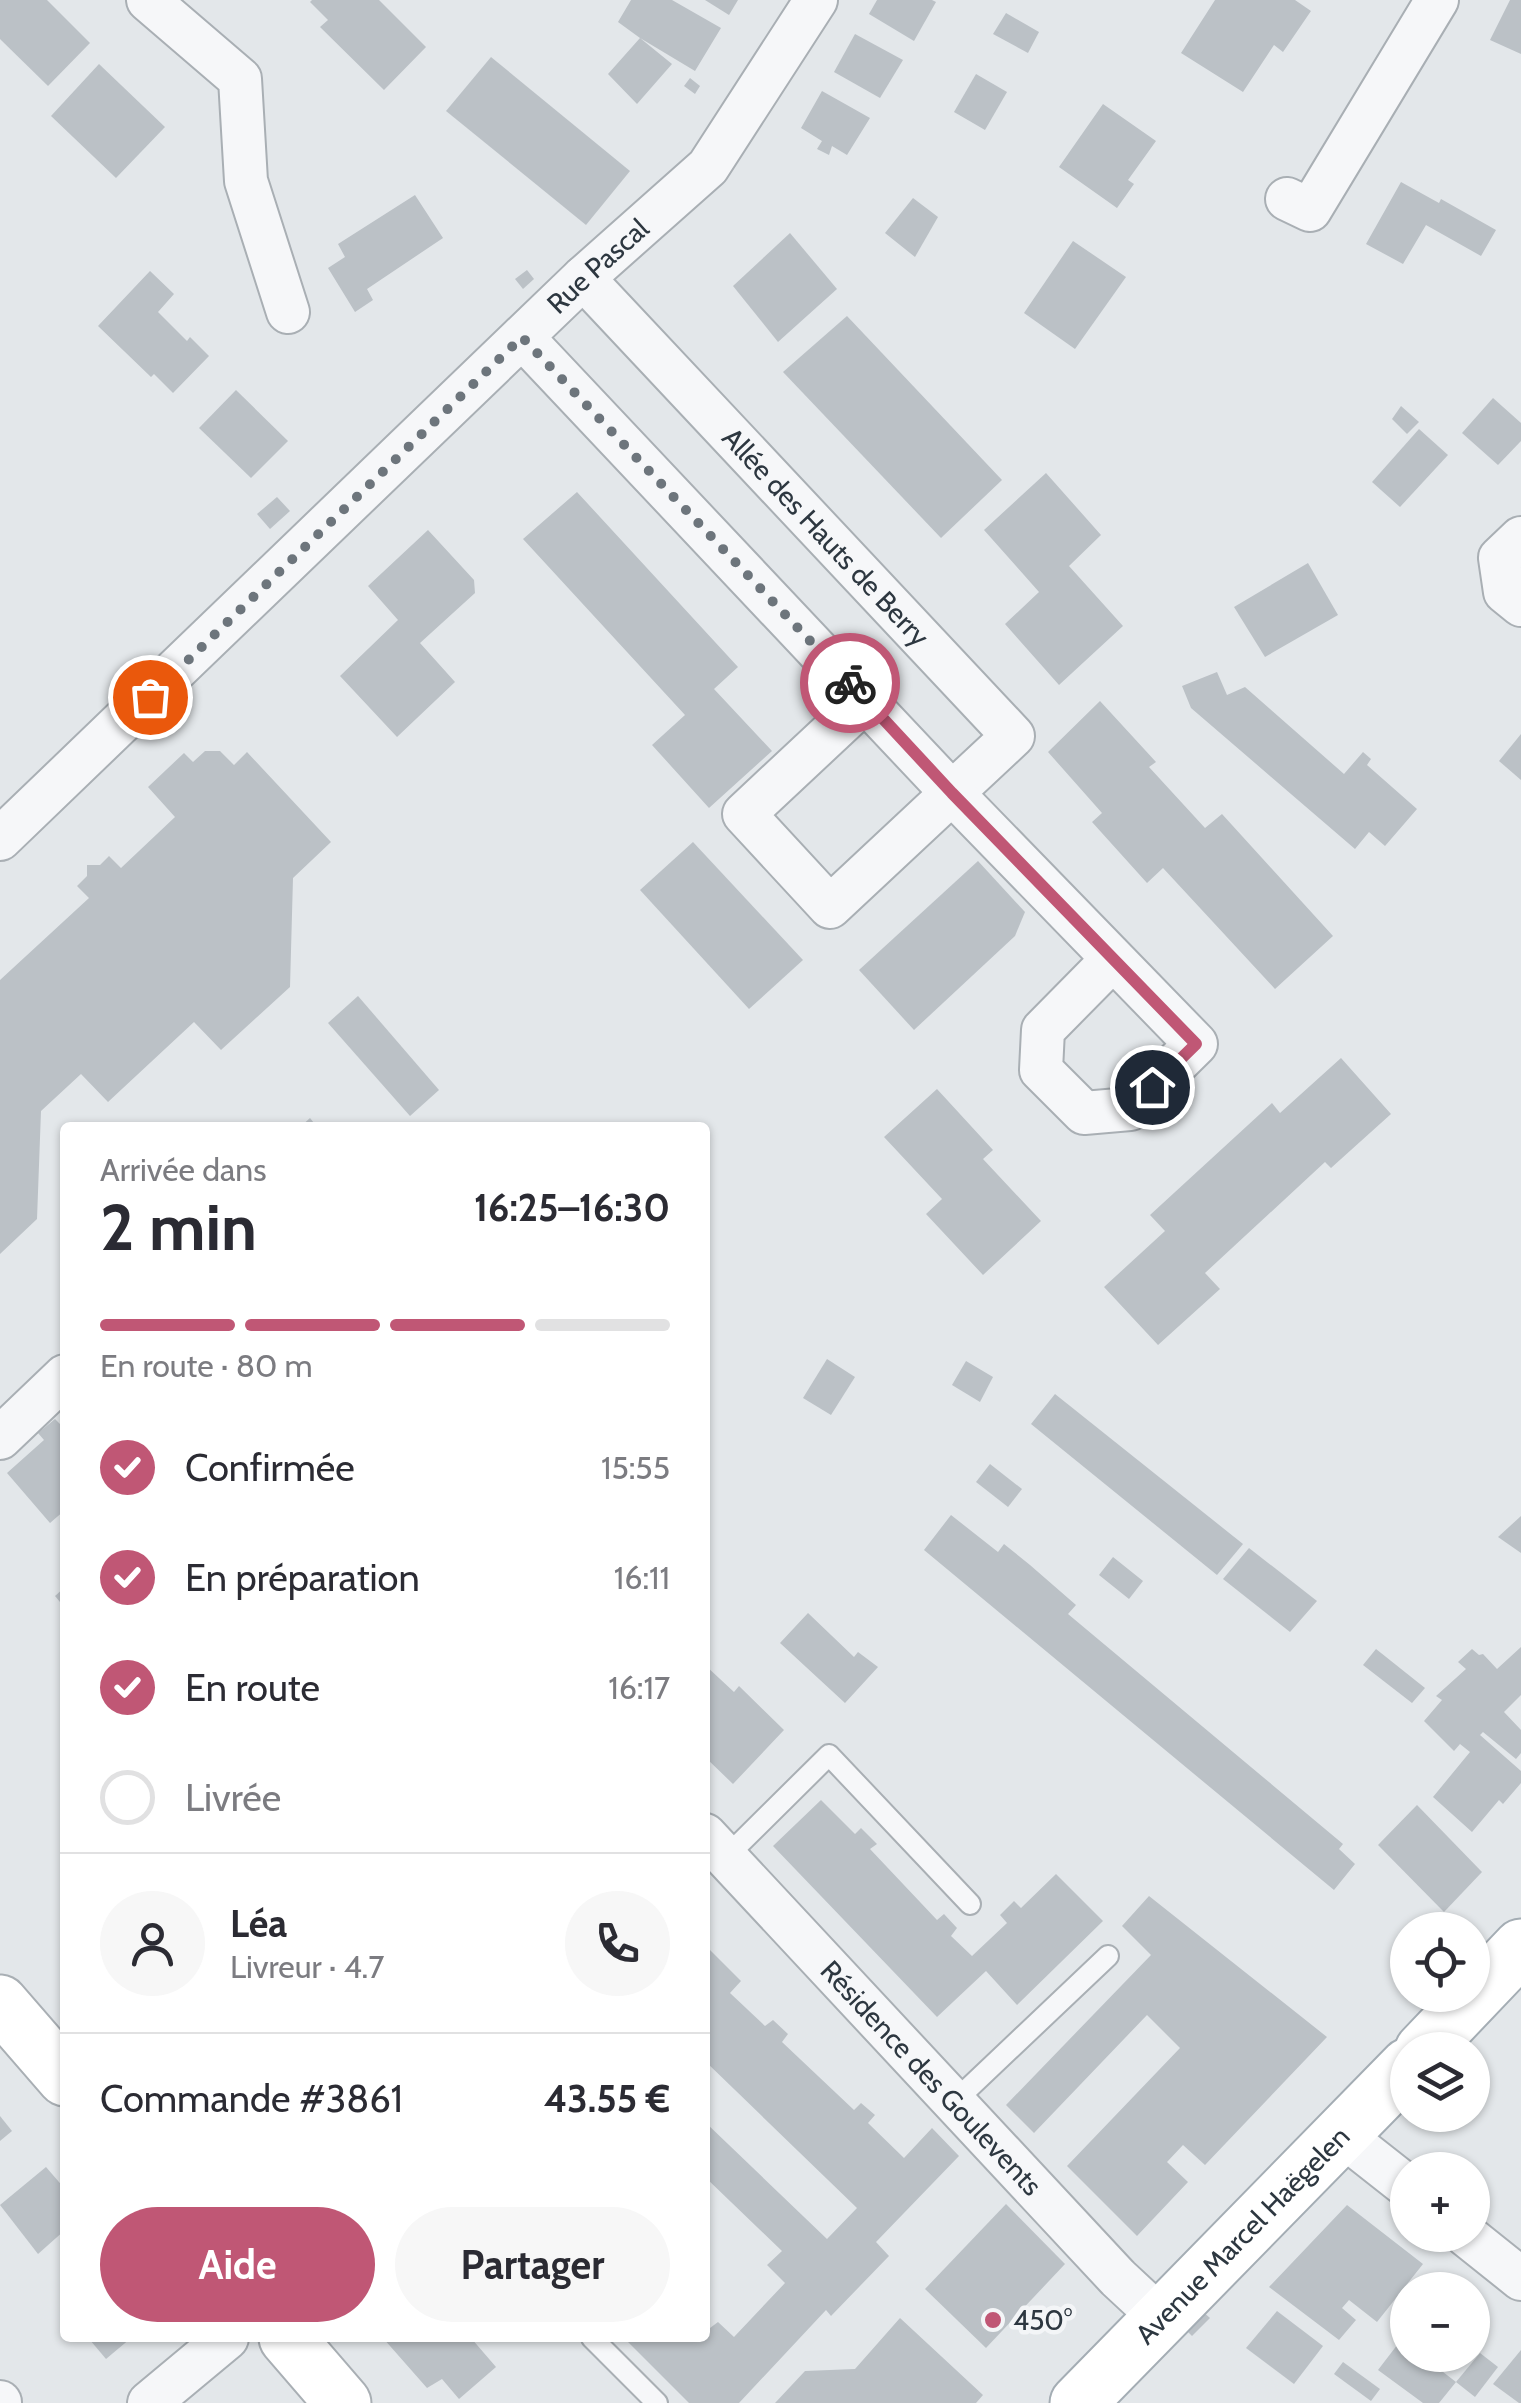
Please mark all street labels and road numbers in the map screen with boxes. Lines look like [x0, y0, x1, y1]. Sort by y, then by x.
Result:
street label: Rue Pascal [540, 211, 656, 321]
street label: Allée des Hauts de Berry [715, 421, 937, 653]
street label: Résidence des Goulevents [814, 1953, 1049, 2202]
street label: Avenue Marcel Haëgelen [1128, 2119, 1357, 2351]

